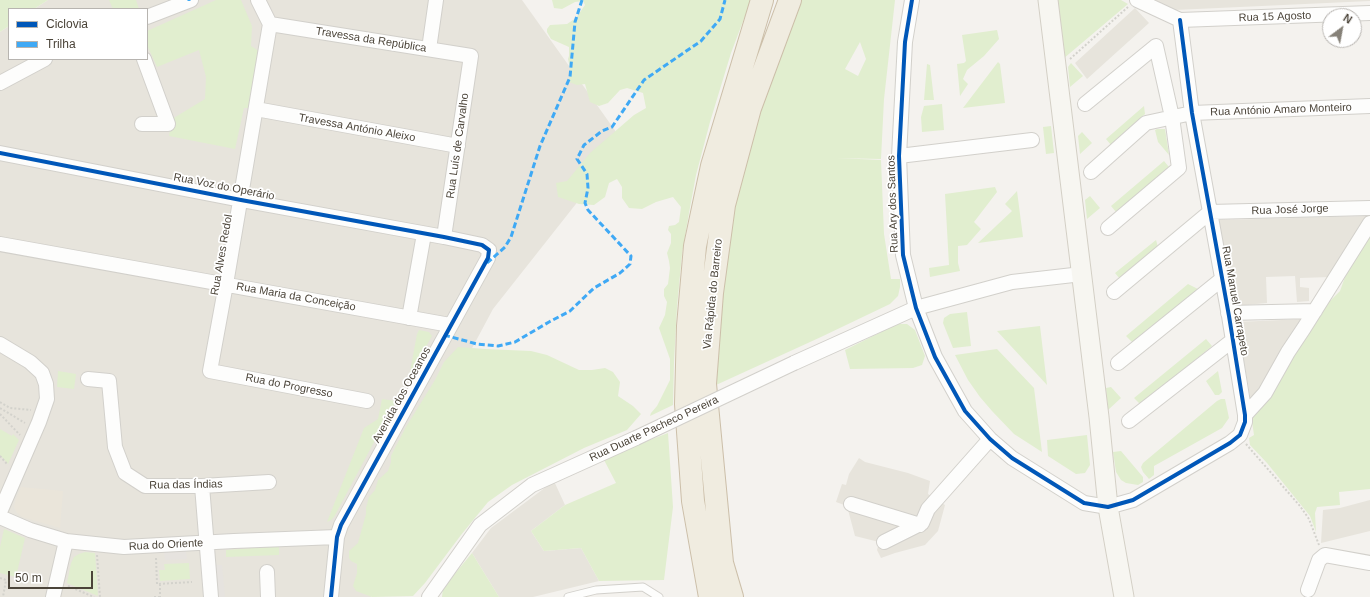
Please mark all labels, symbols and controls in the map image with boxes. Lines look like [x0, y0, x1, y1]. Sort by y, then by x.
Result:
legend [8, 8, 148, 60]
north arrow [1322, 8, 1362, 48]
street label: Rua 15 Agosto [1238, 9, 1312, 25]
text: N [1341, 11, 1354, 26]
text: Ciclovia [46, 17, 88, 31]
street label: Travessa da República [315, 25, 427, 55]
text: Trilha [46, 37, 76, 51]
street label: Rua Luís de Carvalho [444, 92, 472, 200]
street label: Rua António Amaro Monteiro [1210, 101, 1352, 119]
street label: Travessa António Aleixo [298, 111, 416, 145]
street label: Rua Ary dos Santos [885, 155, 901, 253]
street label: Rua Voz do Operário [172, 171, 276, 203]
street label: Rua José Jorge [1251, 202, 1329, 218]
street label: Rua Alves Redol [208, 214, 236, 296]
street label: Via Rápida do Barreiro [701, 238, 725, 350]
street label: Rua Manuel Carrapeto [1219, 245, 1251, 357]
street label: Rua Maria da Conceição [235, 280, 357, 314]
street label: Avenida dos Oceanos [370, 345, 434, 445]
street label: Rua do Progresso [244, 371, 334, 401]
street label: Rua Duarte Pacheco Pereira [587, 393, 721, 465]
street label: Rua das Índias [149, 478, 223, 492]
street label: Rua do Oriente [128, 536, 204, 554]
scale bar [10, 563, 95, 589]
text: 50 m [15, 571, 42, 585]

